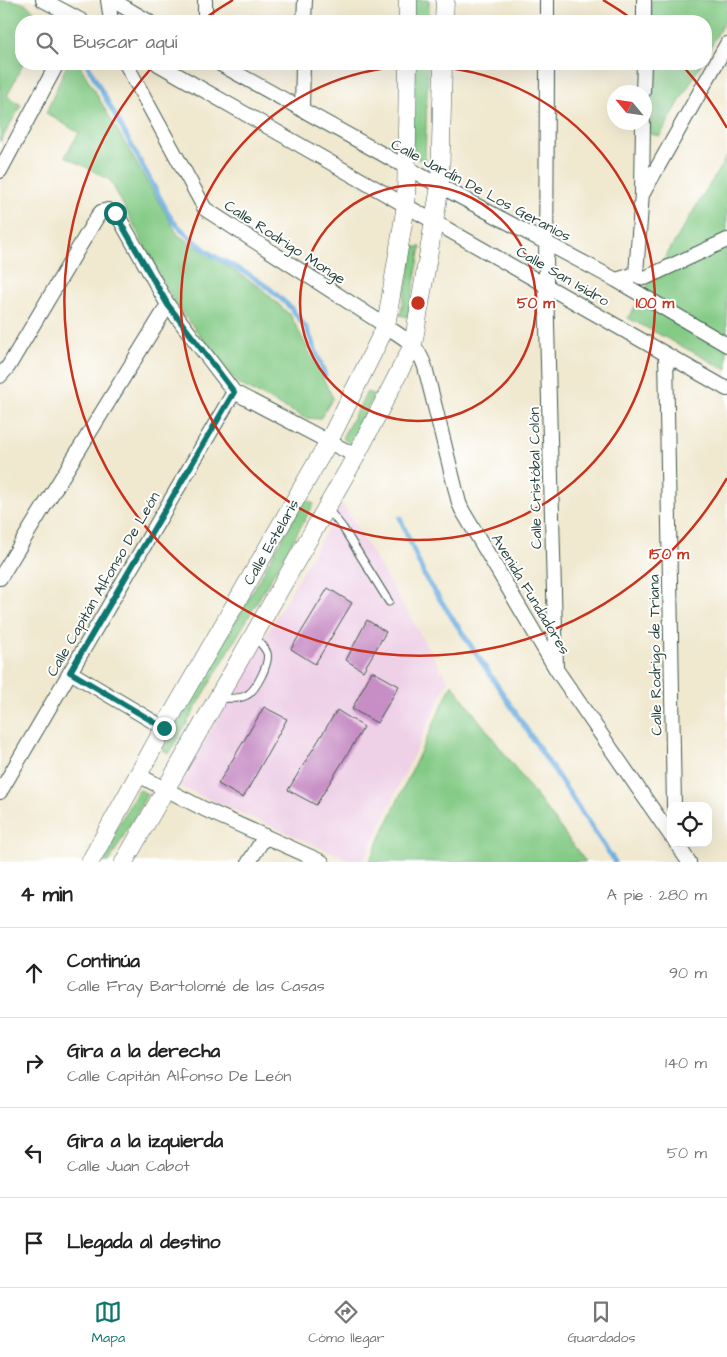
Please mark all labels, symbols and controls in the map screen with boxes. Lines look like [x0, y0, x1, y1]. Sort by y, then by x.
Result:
search box [15, 15, 712, 70]
icon: search [33, 29, 61, 57]
text: Buscar aquí [73, 29, 177, 56]
north arrow [607, 85, 652, 130]
street label: Calle Jardín De Los Geranios [387, 134, 575, 247]
street label: Calle Rodrigo Monge [219, 195, 350, 290]
route start [104, 202, 127, 225]
street label: Calle San Isidro [512, 241, 614, 312]
text: 50 m [517, 293, 555, 314]
text: 100 m [636, 293, 675, 314]
centre of rings [409, 294, 427, 312]
street label: Calle Cristóbal Colón [524, 406, 547, 549]
street label: Calle Capitán Alfonso De León [42, 488, 165, 681]
street label: Calle Estelaris [238, 495, 305, 589]
street label: Avenida Fundadores [486, 530, 575, 659]
text: 150 m [649, 544, 689, 565]
street label: Calle Rodrigo de Triana [644, 574, 668, 736]
route end [153, 717, 176, 740]
map controls [667, 802, 712, 847]
button: locate [667, 802, 712, 847]
text: 4 min [20, 880, 73, 909]
text: A pie · 280 m [607, 884, 707, 906]
text: Continúa [67, 948, 140, 975]
icon: ahead [20, 959, 48, 987]
text: 90 m [669, 962, 707, 984]
text: Calle Fray Bartolomé de las Casas [67, 975, 325, 997]
text: Gira a la derecha [67, 1038, 220, 1065]
icon: right [20, 1049, 48, 1077]
text: 140 m [665, 1052, 707, 1074]
text: Calle Capitán Alfonso De León [67, 1065, 291, 1087]
text: Gira a la izquierda [67, 1128, 223, 1155]
icon: left [20, 1139, 48, 1167]
text: 50 m [667, 1142, 707, 1164]
text: Calle Juan Cabot [67, 1155, 190, 1177]
icon: arrive [20, 1229, 48, 1257]
text: Llegada al destino [67, 1229, 220, 1256]
tab: Mapa [92, 1298, 125, 1348]
tab: Cómo llegar [308, 1298, 384, 1348]
tab: Guardados [567, 1298, 635, 1348]

